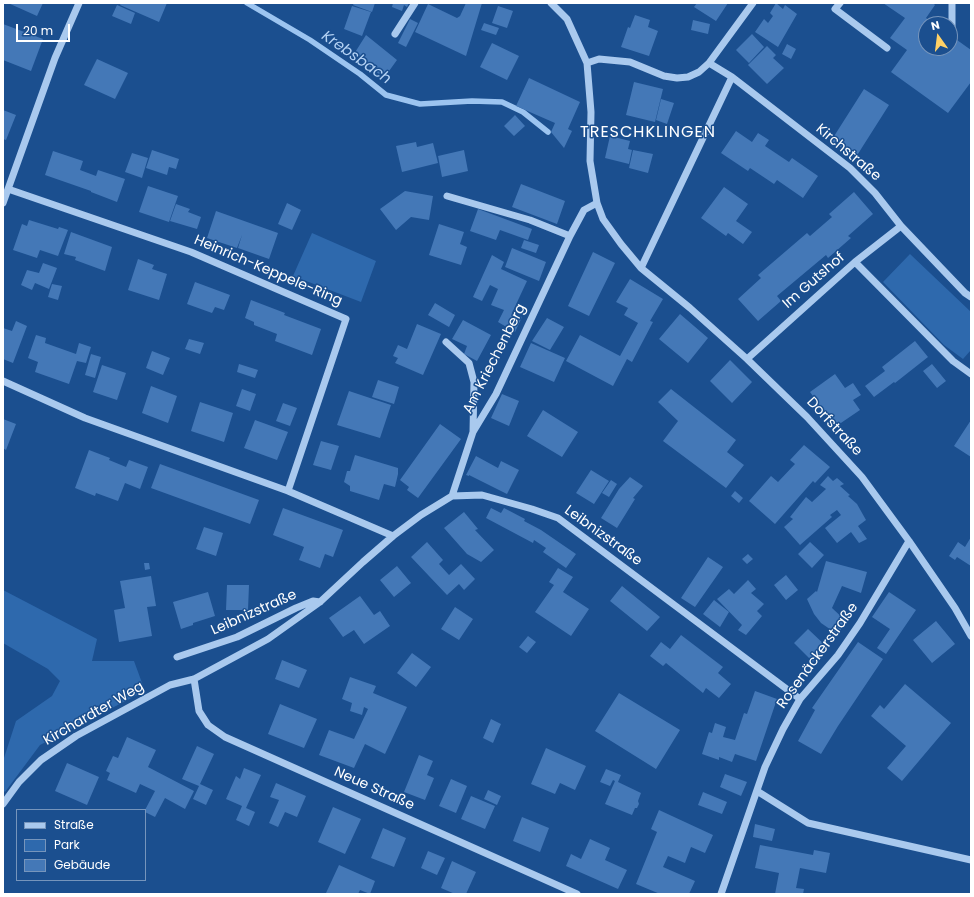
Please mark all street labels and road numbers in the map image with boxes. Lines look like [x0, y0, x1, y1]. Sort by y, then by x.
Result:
street label: Kirchstraße [812, 121, 884, 185]
street label: Heinrich-Keppele-Ring [191, 232, 345, 310]
street label: Im Gutshof [780, 250, 848, 312]
street label: Am Kriechenberg [460, 301, 530, 417]
street label: Dorfstraße [803, 394, 865, 460]
street label: Leibnizstraße [561, 502, 645, 570]
street label: Leibnizstraße [209, 587, 299, 639]
street label: Rosenäckerstraße [774, 600, 862, 712]
street label: Kirchardter Weg [41, 678, 147, 750]
street label: Neue Straße [331, 764, 417, 814]

